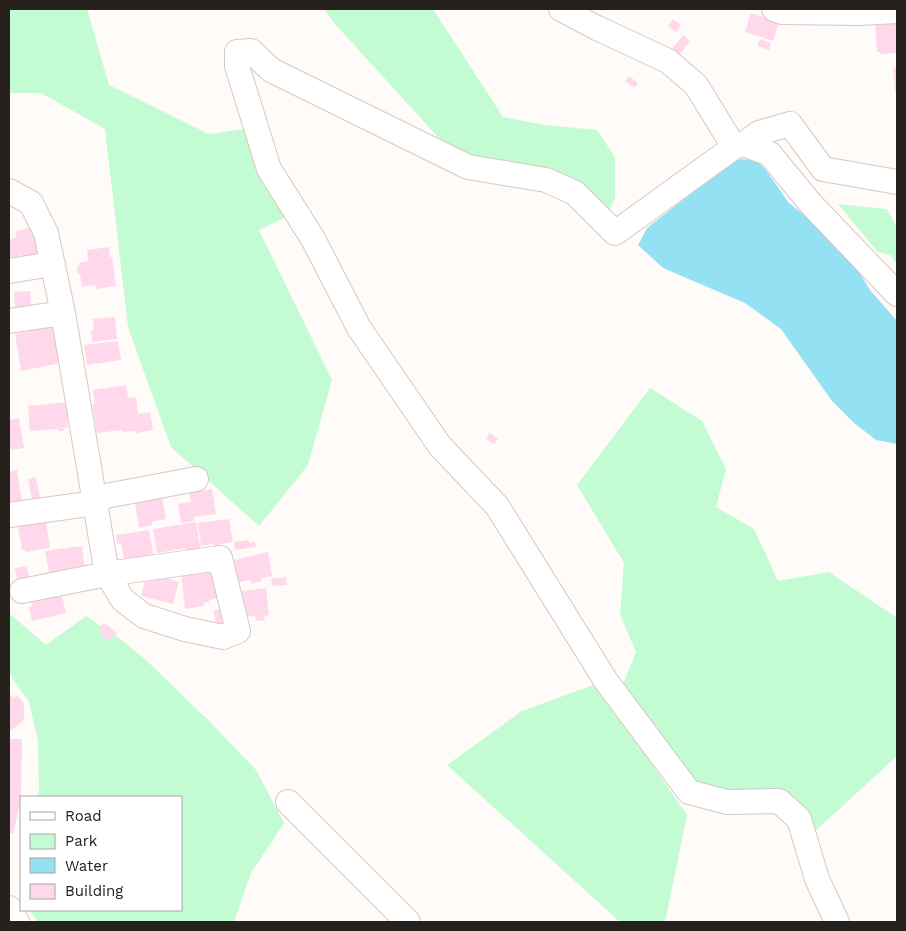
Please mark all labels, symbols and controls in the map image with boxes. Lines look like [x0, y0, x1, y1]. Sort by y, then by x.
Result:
legend [20, 796, 182, 911]
text: Road [65, 807, 102, 825]
text: Park [65, 832, 98, 850]
text: Water [65, 857, 108, 875]
text: Building [65, 882, 123, 900]

